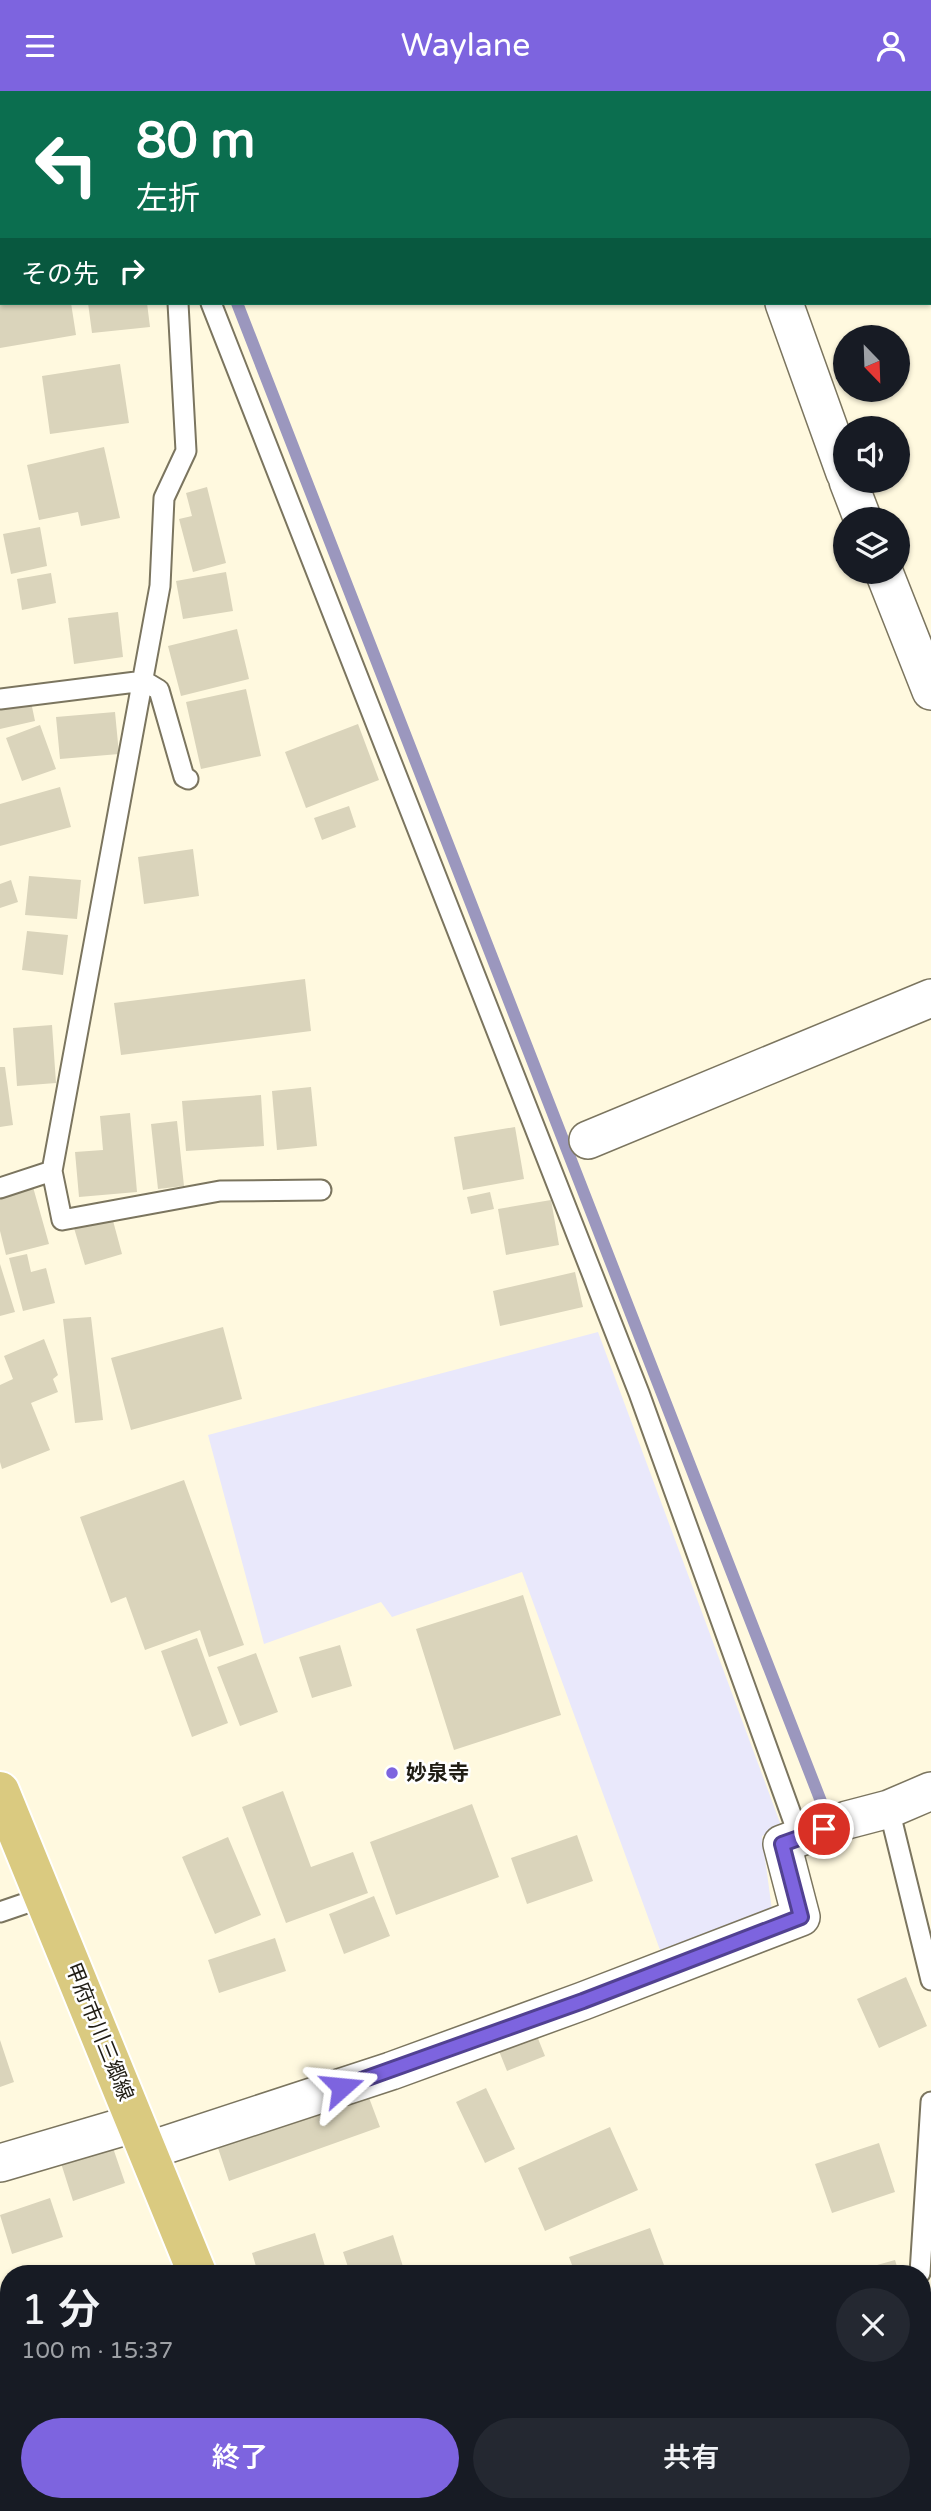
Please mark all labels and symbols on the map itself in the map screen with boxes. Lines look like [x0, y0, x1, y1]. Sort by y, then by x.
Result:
north arrow [833, 325, 910, 403]
place label: 妙泉寺 [406, 1761, 469, 1786]
marker: 妙泉寺 [384, 1765, 400, 1781]
pin [794, 1799, 854, 1859]
street label: 甲府市川三郷線 [60, 1959, 138, 2105]
position arrow [305, 2050, 379, 2124]

